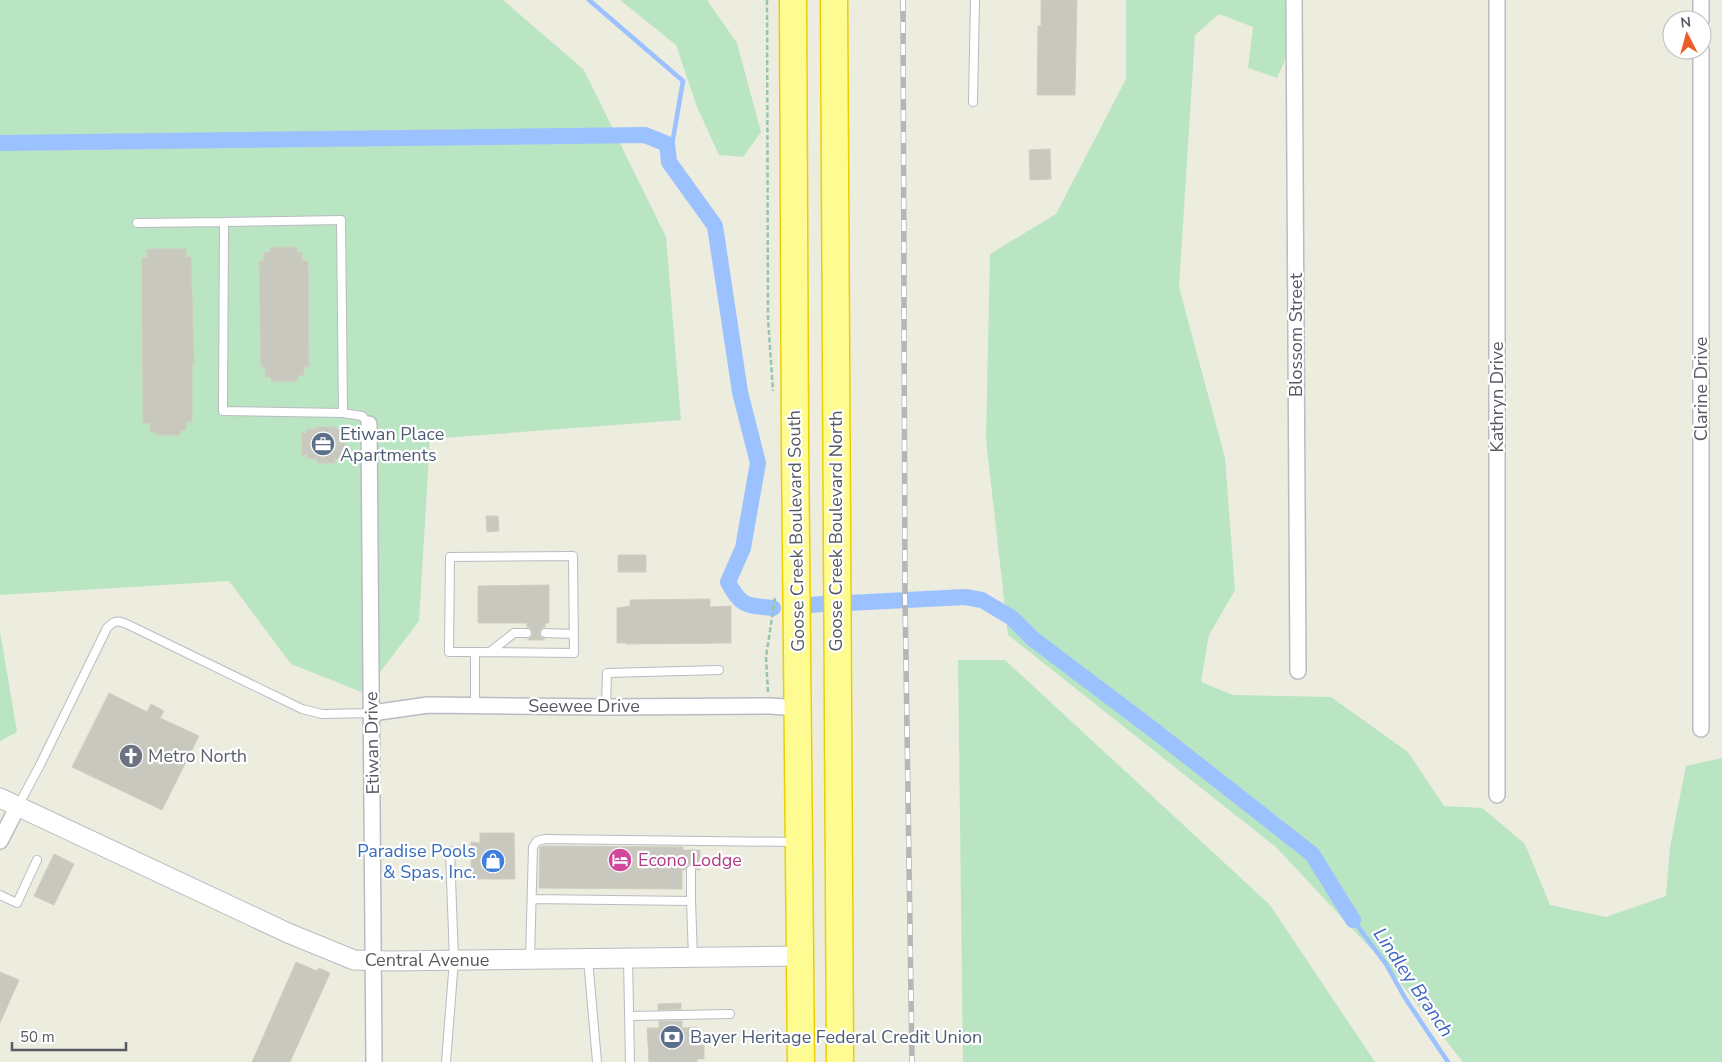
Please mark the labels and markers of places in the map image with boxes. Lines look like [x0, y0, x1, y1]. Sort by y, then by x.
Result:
place label: Etiwan Place Apartments [340, 422, 444, 467]
office icon: Etiwan Place Apartments [310, 431, 336, 457]
church icon: Metro North [118, 743, 144, 769]
place label: Metro North [148, 744, 247, 768]
place label: Paradise Pools & Spas, Inc. [357, 839, 476, 884]
hotel icon: Econo Lodge [607, 847, 633, 873]
shop icon: Paradise Pools & Spas, Inc. [480, 848, 506, 874]
place label: Econo Lodge [638, 848, 742, 872]
bank icon: Bayer Heritage Federal Credit Union [659, 1024, 685, 1050]
place label: Bayer Heritage Federal Credit Union [690, 1025, 982, 1049]

